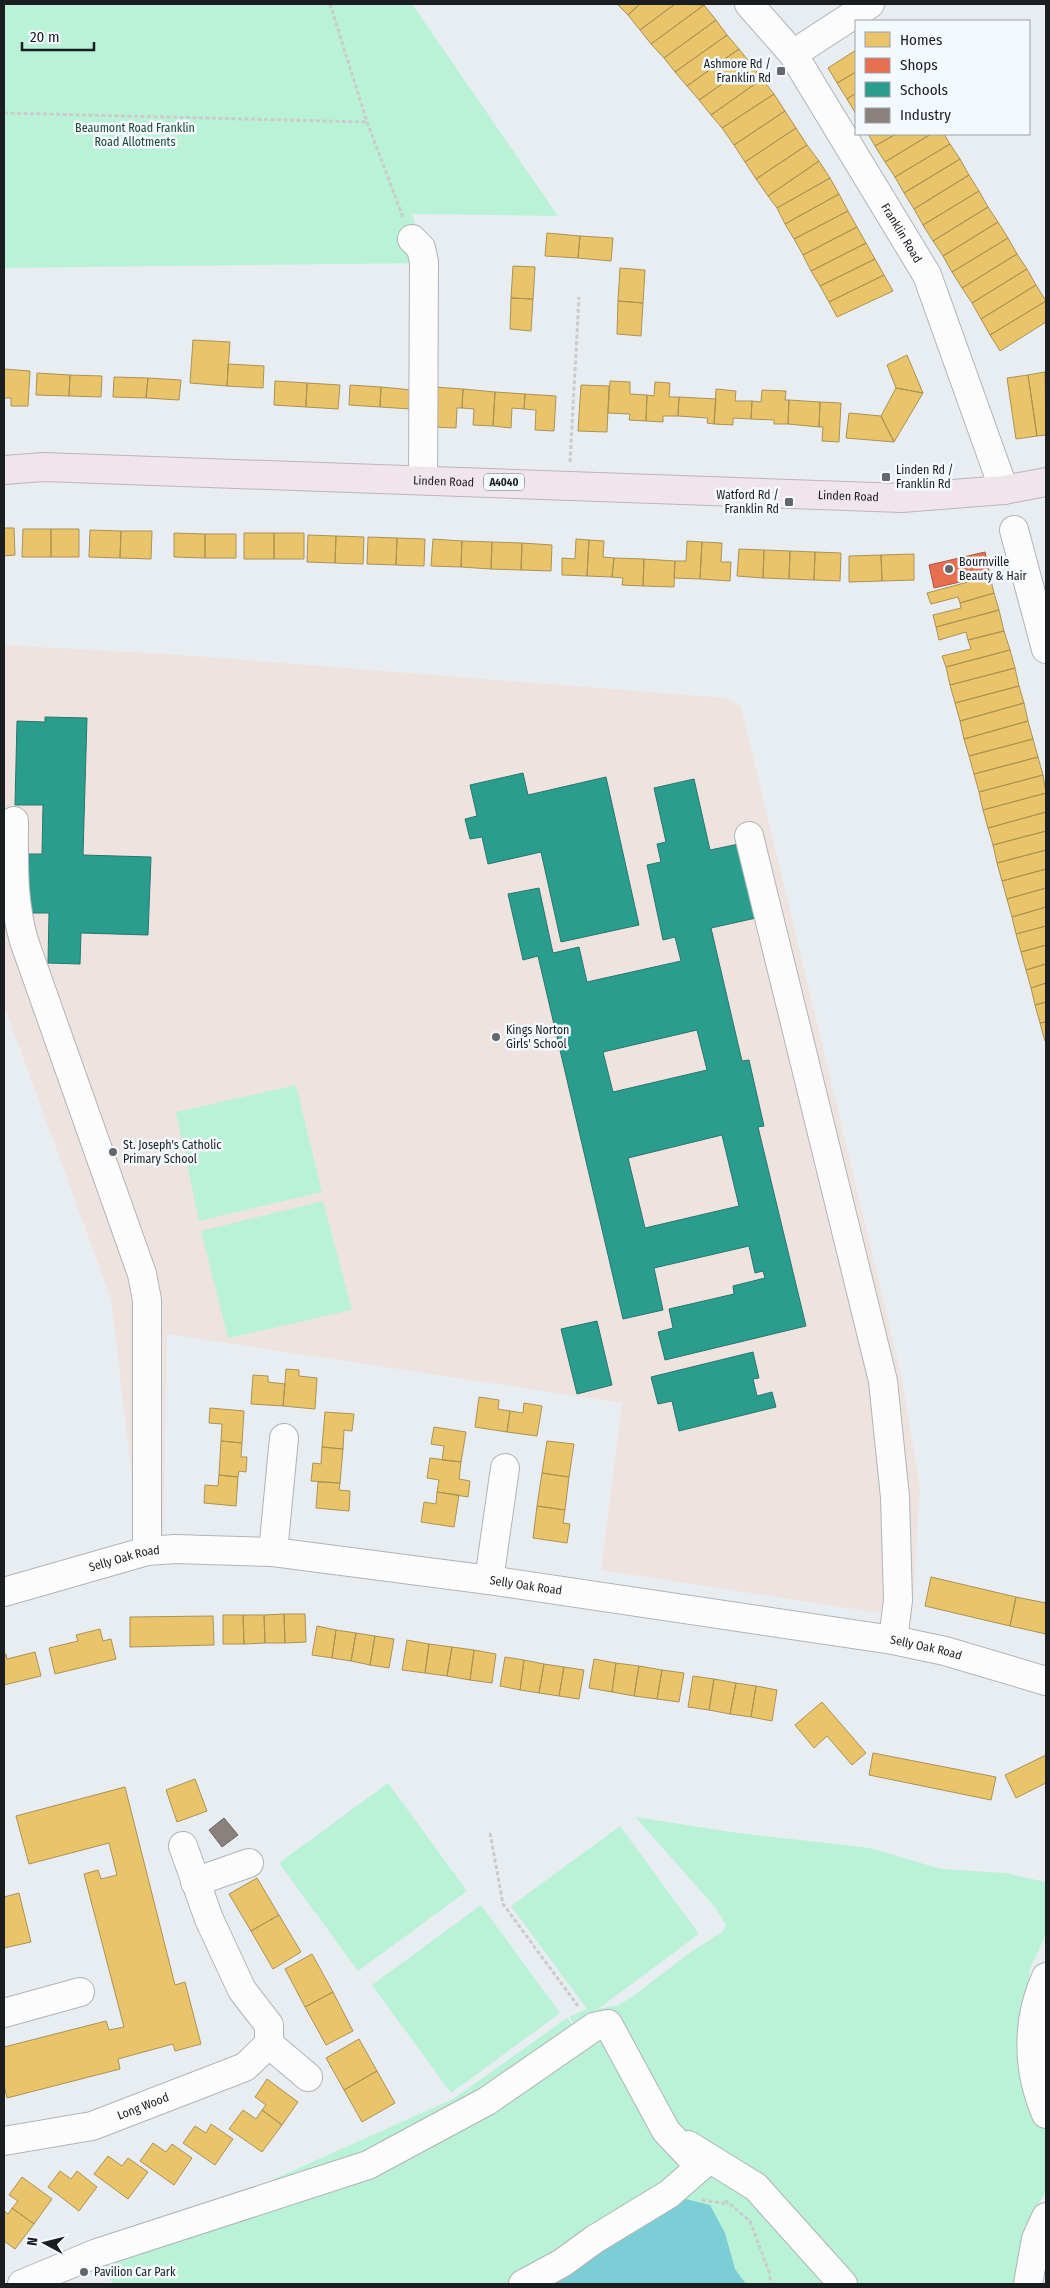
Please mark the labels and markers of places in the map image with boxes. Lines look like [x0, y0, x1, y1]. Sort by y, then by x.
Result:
place label: Ashmore Rd / Franklin Rd [704, 57, 771, 85]
marker: Ashmore Rd / Franklin Rd [775, 65, 787, 77]
place label: Linden Rd / Franklin Rd [896, 463, 953, 491]
marker: Linden Rd / Franklin Rd [880, 471, 892, 483]
place label: Watford Rd / Franklin Rd [716, 488, 779, 516]
marker: Watford Rd / Franklin Rd [783, 496, 795, 508]
place label: Bournville Beauty & Hair [959, 555, 1028, 583]
marker: Bournville Beauty & Hair [943, 563, 955, 575]
place label: Kings Norton Girls' School [506, 1023, 569, 1051]
marker: Kings Norton Girls' School [490, 1031, 502, 1043]
place label: St. Joseph's Catholic Primary School [123, 1138, 222, 1166]
marker: St. Joseph's Catholic Primary School [107, 1146, 119, 1158]
place label: Pavilion Car Park [94, 2265, 176, 2279]
marker: Pavilion Car Park [78, 2266, 90, 2278]

